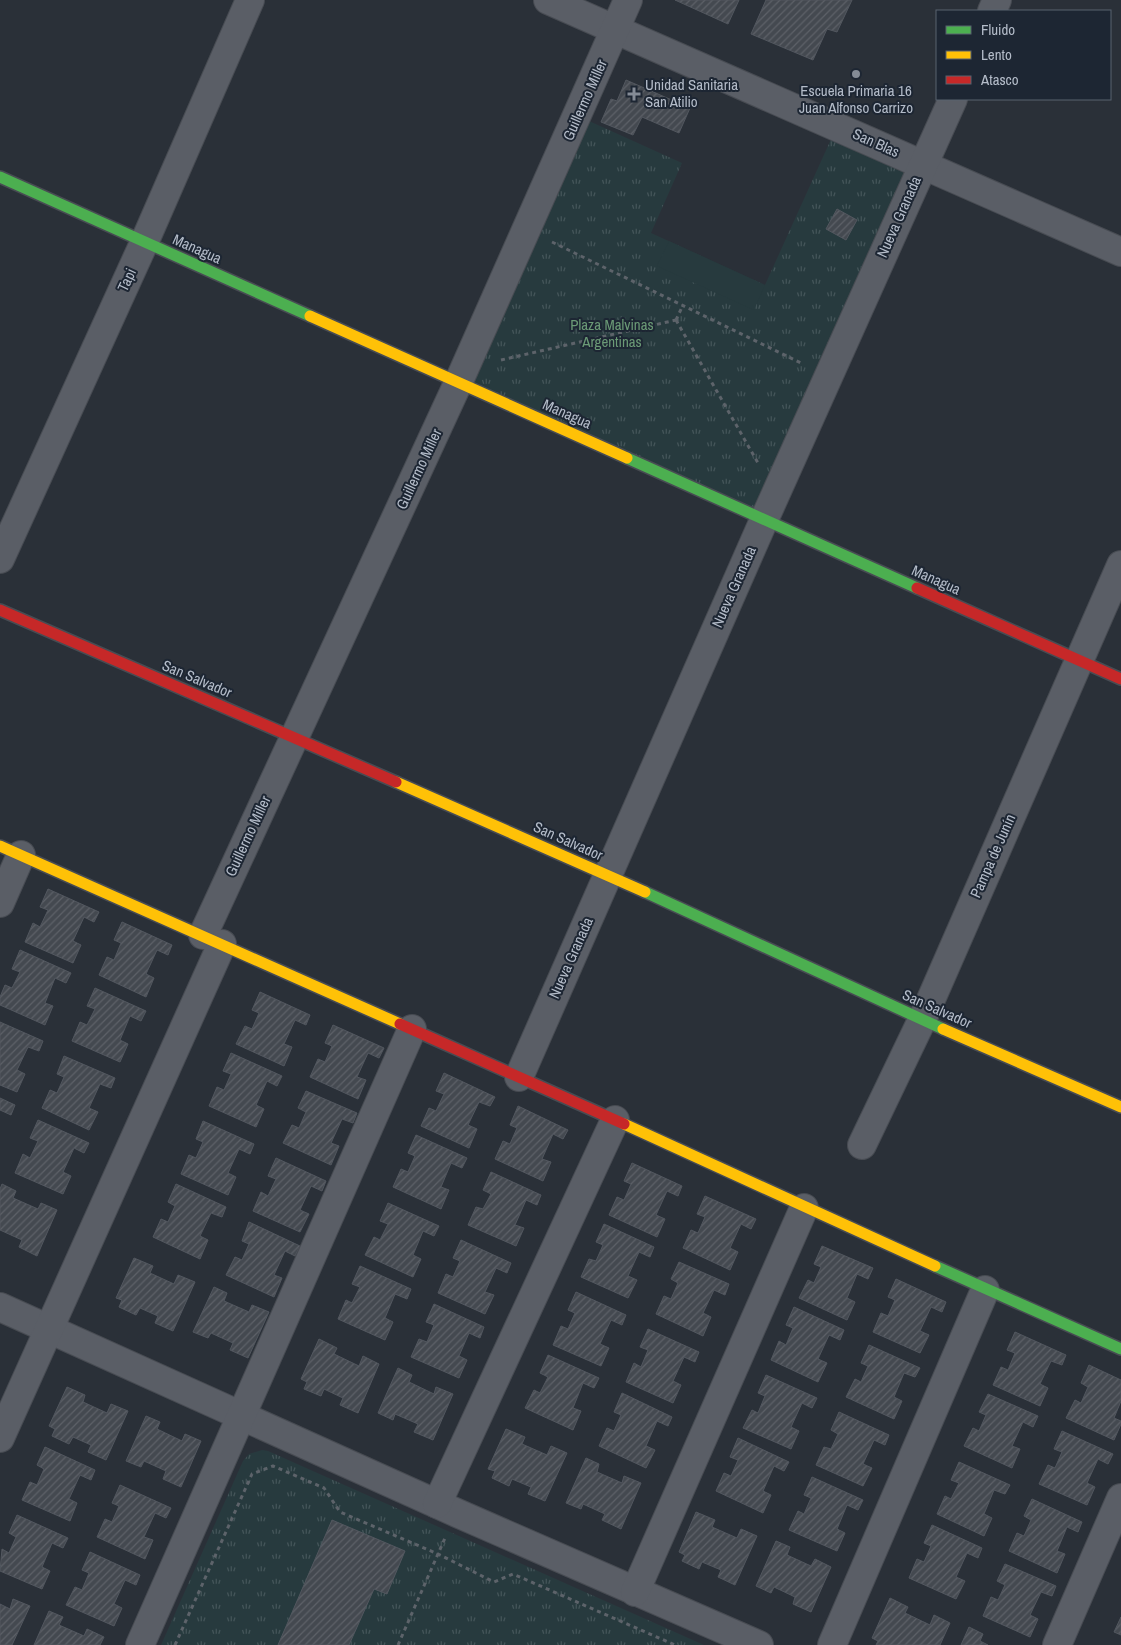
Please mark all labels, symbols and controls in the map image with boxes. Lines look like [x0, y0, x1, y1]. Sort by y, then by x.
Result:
legend [936, 10, 1111, 100]
text: Fluido [981, 19, 1015, 40]
text: Lento [981, 44, 1012, 65]
street label: Guillermo Miller [557, 56, 612, 144]
marker: Escuela Primaria 16 Juan Alfonso Carrizo [850, 68, 862, 80]
text: Atasco [980, 69, 1019, 90]
place label: Unidad Sanitaria San Atilio [645, 74, 738, 112]
place label: Escuela Primaria 16 Juan Alfonso Carrizo [799, 80, 913, 118]
marker: Unidad Sanitaria San Atilio [627, 87, 641, 101]
street label: San Blas [849, 123, 903, 162]
street label: Nueva Granada [871, 173, 926, 261]
street label: Managua [170, 229, 225, 269]
street label: Tapi [112, 265, 141, 295]
park label: Plaza Malvinas Argentinas [570, 314, 654, 352]
street label: Managua [540, 394, 595, 434]
street label: Guillermo Miller [391, 425, 446, 513]
street label: Nueva Granada [706, 543, 761, 631]
street label: Managua [909, 560, 964, 600]
street label: San Salvador [159, 654, 235, 703]
street label: Guillermo Miller [220, 792, 275, 880]
street label: Pampa de Junín [965, 811, 1020, 901]
street label: San Salvador [530, 816, 606, 865]
street label: Nueva Granada [543, 914, 598, 1002]
street label: San Salvador [899, 984, 975, 1033]

